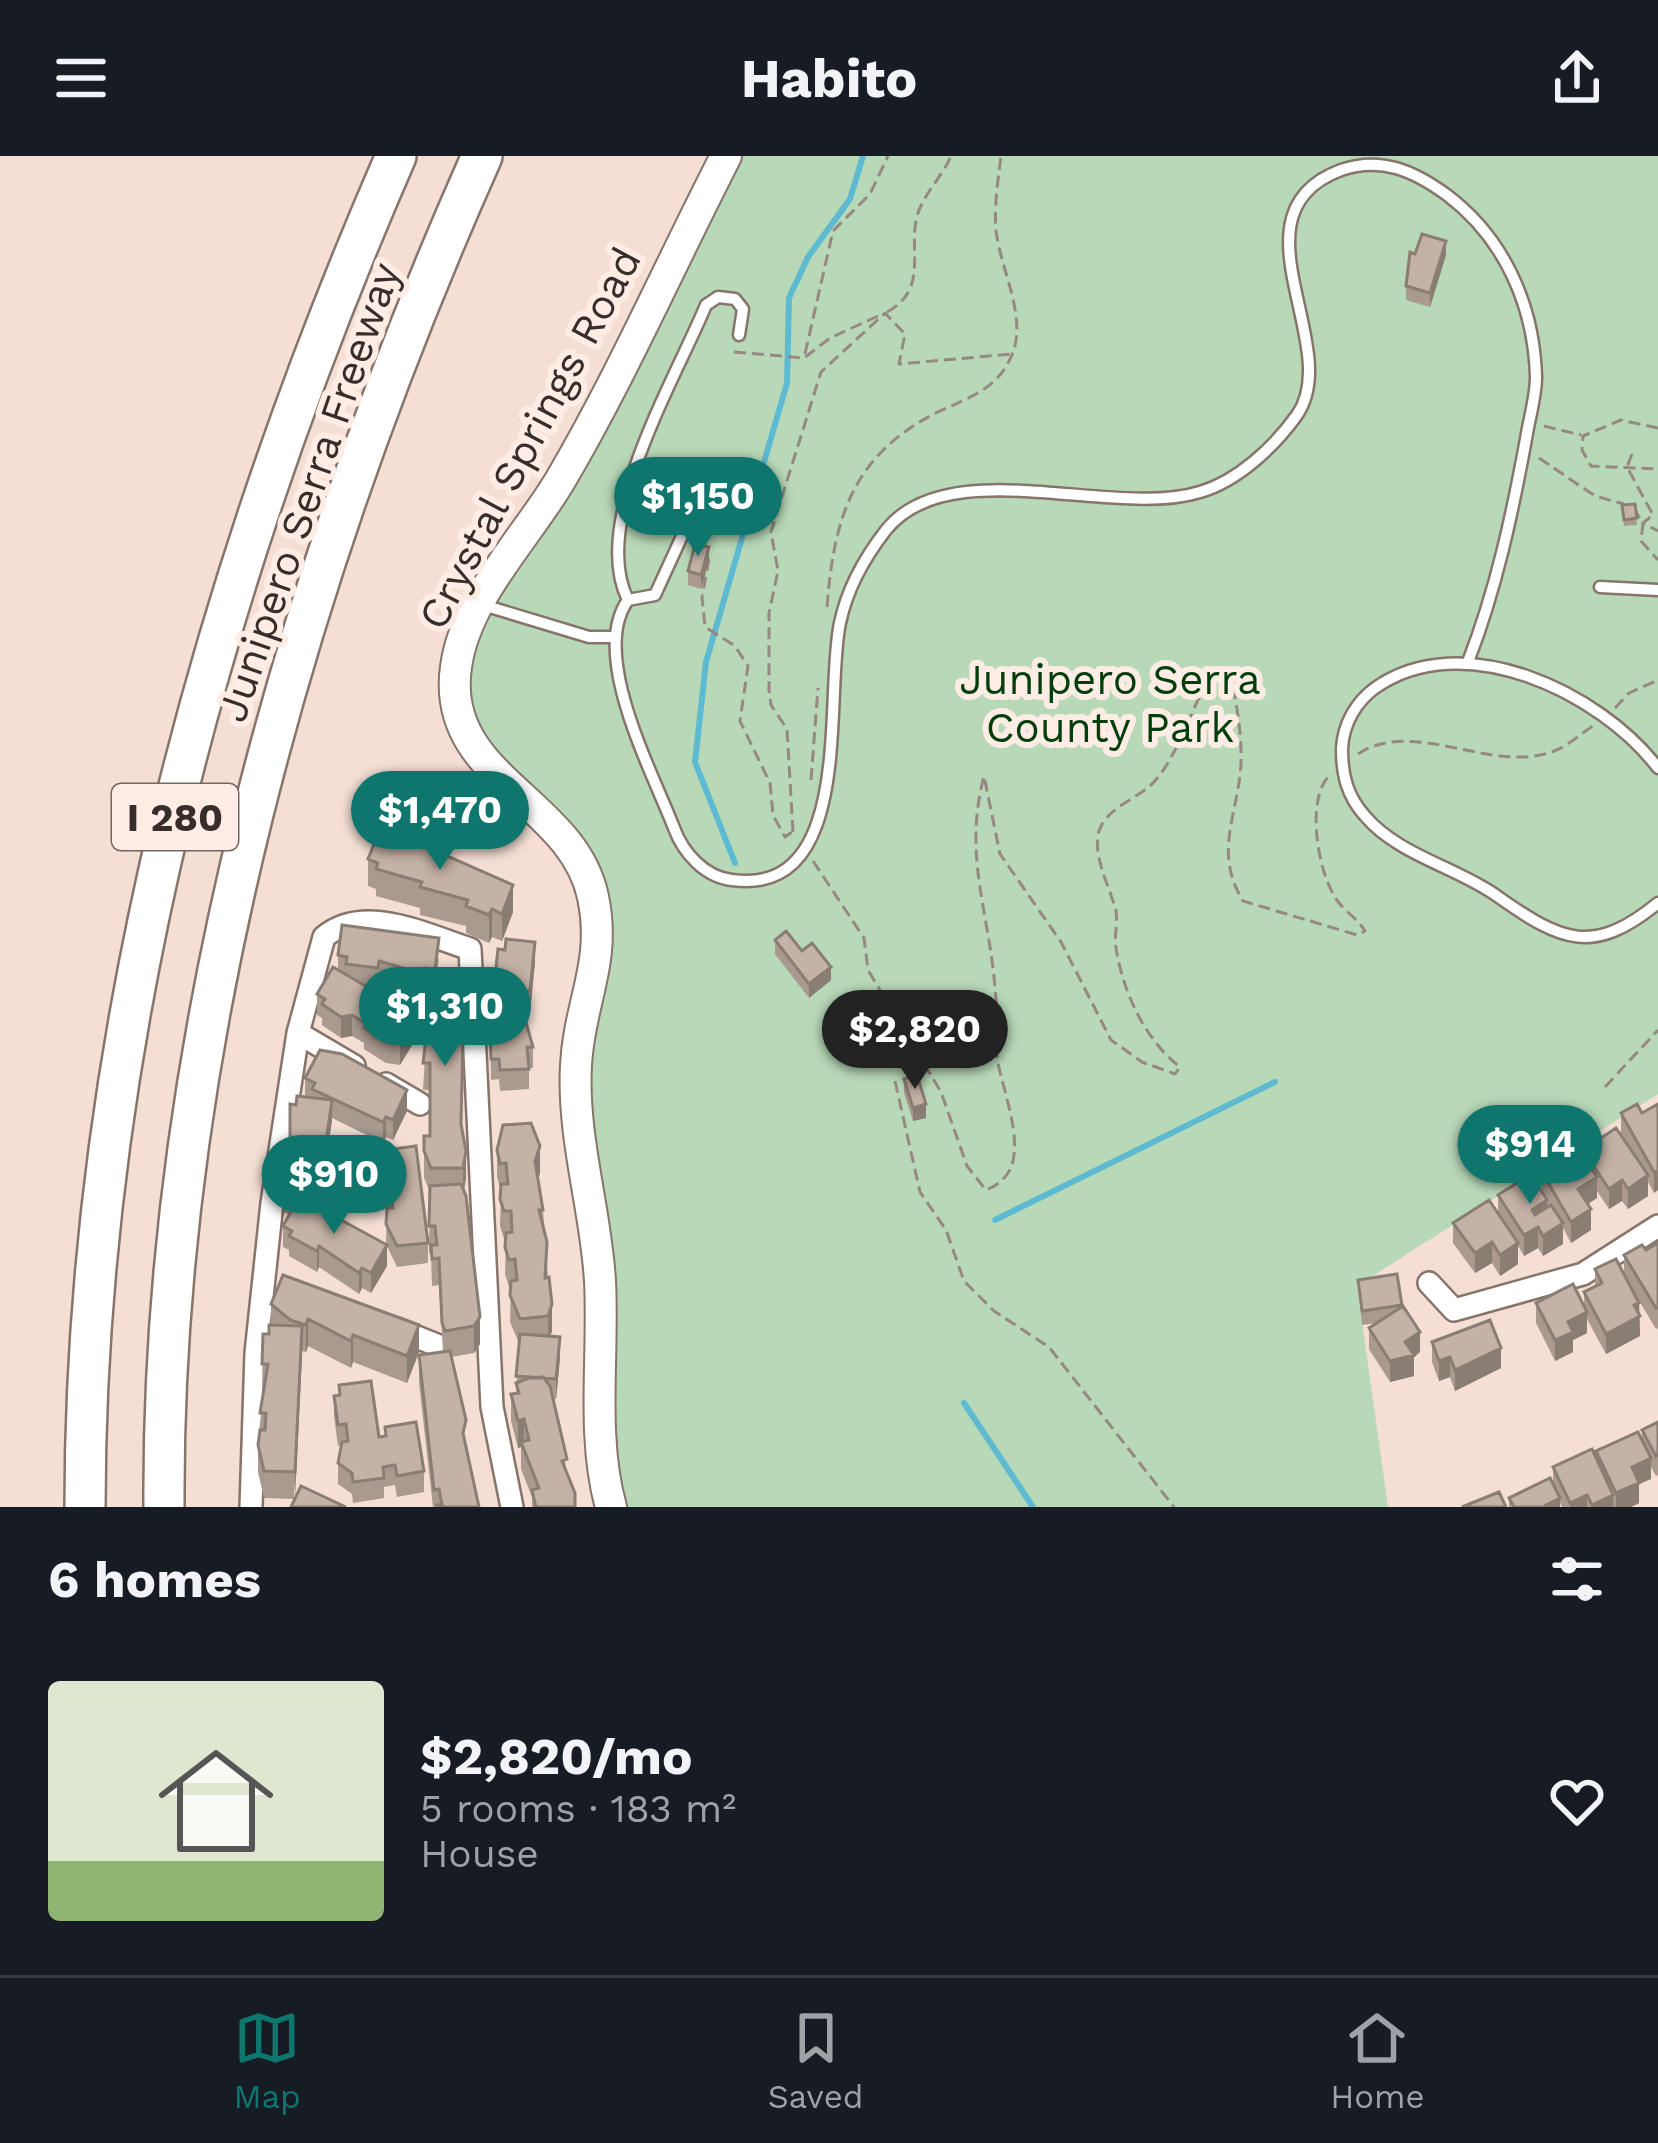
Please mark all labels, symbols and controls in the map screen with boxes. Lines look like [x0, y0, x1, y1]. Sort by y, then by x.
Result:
icon: menu [48, 45, 114, 111]
icon: share [1544, 45, 1610, 111]
text: Habito [741, 47, 917, 110]
street label: Crystal Springs Road [408, 239, 651, 637]
street label: Junipero Serra Freeway [207, 256, 410, 728]
pin: $1,150 [600, 457, 796, 559]
text: $1,150 [641, 473, 755, 518]
park label: Junipero Serra County Park [959, 655, 1261, 752]
pin: $1,470 [342, 771, 538, 873]
road number: I 280 [112, 784, 238, 850]
text: $1,470 [378, 787, 502, 832]
pin: $1,310 [347, 967, 543, 1069]
text: $1,310 [386, 983, 504, 1028]
pin: $2,820 [817, 990, 1013, 1092]
text: $2,820 [849, 1006, 981, 1051]
pin: $914 [1459, 1105, 1601, 1207]
text: $914 [1484, 1121, 1576, 1166]
pin: $910 [263, 1135, 405, 1237]
text: $910 [289, 1151, 379, 1196]
icon: filters [1544, 1546, 1610, 1612]
text: 6 homes [48, 1550, 261, 1609]
text: $2,820/mo [420, 1727, 693, 1786]
icon: home [144, 1729, 288, 1873]
icon: heart [1544, 1768, 1610, 1834]
text: 5 rooms · 183 m² [420, 1786, 736, 1831]
text: House [420, 1831, 539, 1876]
tab: Map [233, 2005, 301, 2116]
tab: Saved [768, 2005, 863, 2116]
tab: Home [1330, 2005, 1425, 2116]

